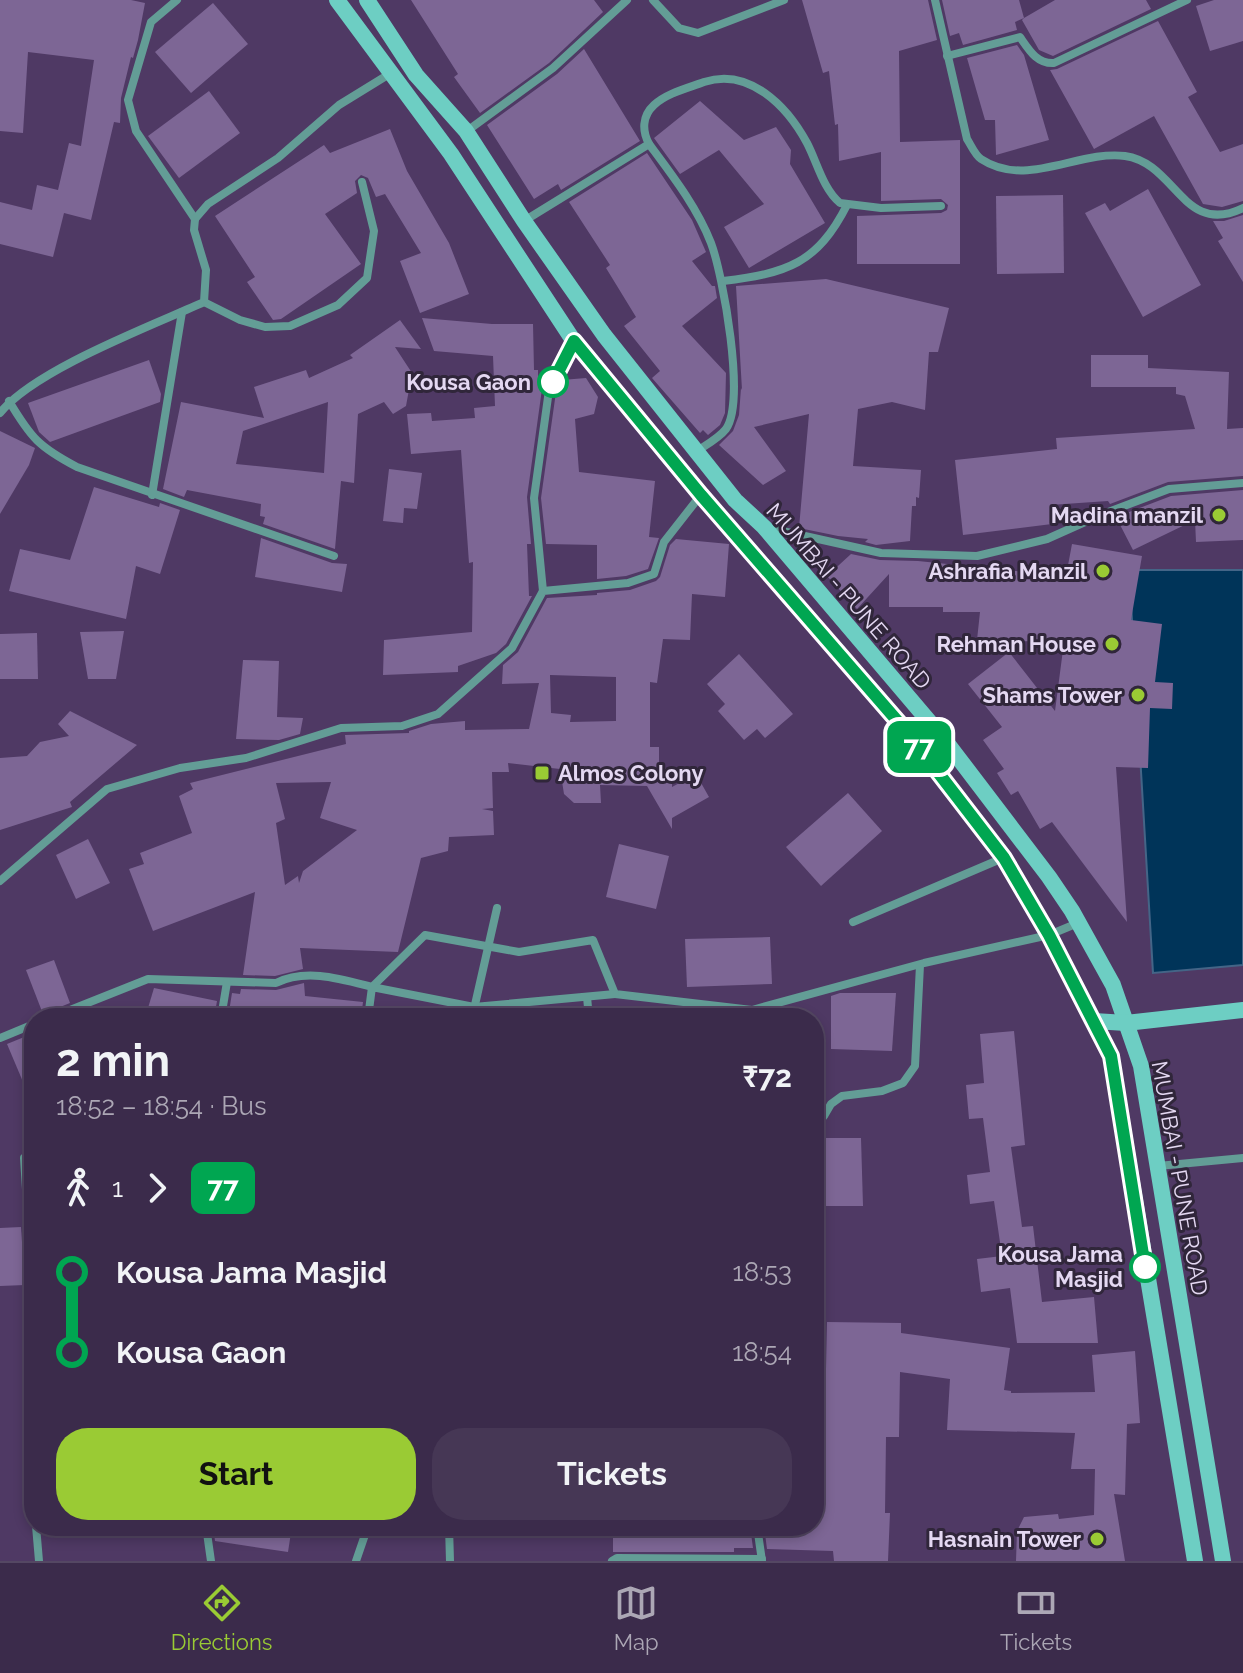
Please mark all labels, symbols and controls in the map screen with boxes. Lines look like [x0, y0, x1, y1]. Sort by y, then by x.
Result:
marker: Kousa Gaon [538, 367, 568, 397]
place label: Kousa Gaon [406, 369, 531, 395]
street label: MUMBAI - PUNE ROAD [761, 498, 937, 694]
place label: Madina manzil [1051, 502, 1204, 528]
marker: Madina manzil [1210, 506, 1228, 524]
place label: Ashrafia Manzil [929, 558, 1088, 584]
marker: Ashrafia Manzil [1094, 562, 1112, 580]
place label: Rehman House [936, 631, 1096, 657]
marker: Rehman House [1103, 635, 1121, 653]
place label: Shams Tower [983, 682, 1122, 708]
marker: Shams Tower [1129, 686, 1147, 704]
line badge: 77 [883, 721, 955, 773]
text: 77 [903, 730, 935, 763]
place label: Almos Colony [558, 760, 704, 786]
marker: Almos Colony [533, 764, 551, 782]
text: 2 min [56, 1035, 170, 1086]
text: ₹72 [742, 1059, 792, 1094]
street label: MUMBAI - PUNE ROAD [1147, 1059, 1213, 1297]
text: 18:52 – 18:54 · Bus [56, 1091, 267, 1121]
icon: walk [56, 1166, 100, 1210]
icon: forward [135, 1166, 179, 1210]
text: 77 [207, 1171, 239, 1204]
text: 1 [112, 1173, 123, 1203]
place label: Kousa Jama Masjid [998, 1241, 1123, 1292]
marker: Kousa Jama Masjid [1130, 1252, 1160, 1282]
text: Kousa Jama Masjid [116, 1255, 387, 1290]
text: 18:53 [733, 1257, 792, 1287]
text: Kousa Gaon [116, 1335, 286, 1370]
text: 18:54 [732, 1337, 792, 1367]
button: Start [56, 1428, 416, 1520]
button: Tickets [432, 1428, 792, 1520]
place label: Hasnain Tower [928, 1526, 1081, 1552]
marker: Hasnain Tower [1088, 1530, 1106, 1548]
tab: Directions [171, 1581, 272, 1655]
tab: Map [614, 1581, 659, 1655]
tab: Tickets [1000, 1581, 1072, 1655]

